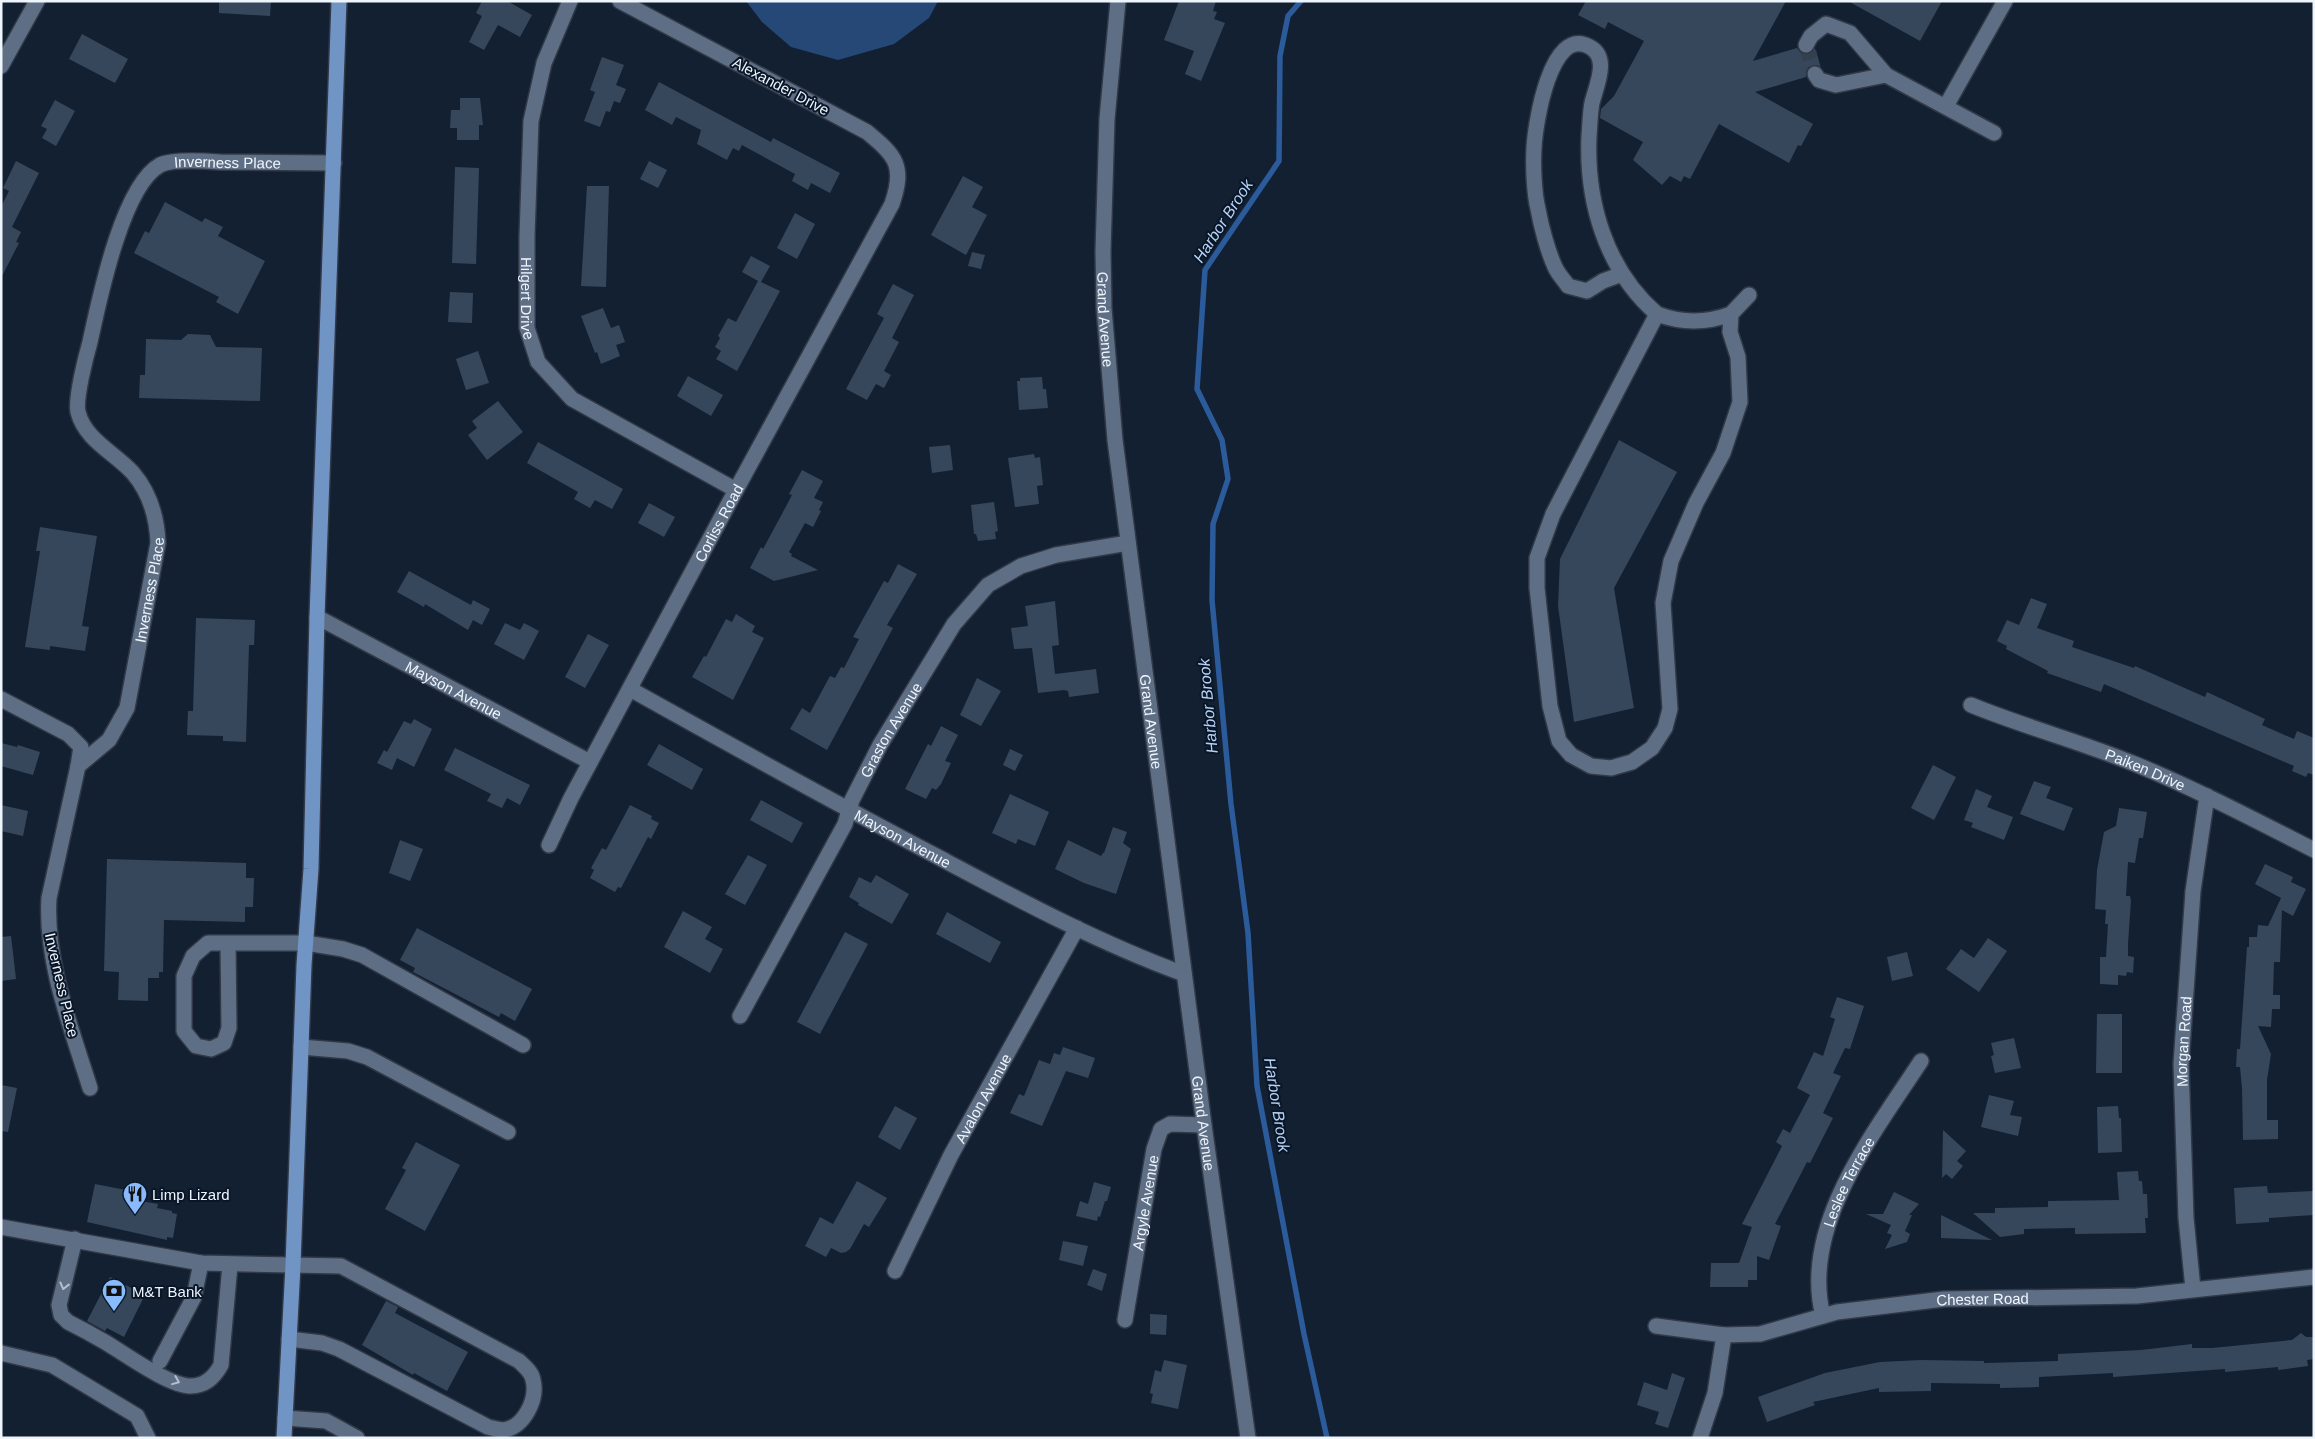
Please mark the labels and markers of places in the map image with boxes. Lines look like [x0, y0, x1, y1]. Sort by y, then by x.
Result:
restaurant icon: Limp Lizard [122, 1181, 148, 1215]
place label: Limp Lizard [152, 1186, 230, 1203]
bank icon: M&T Bank [101, 1278, 127, 1312]
place label: M&T Bank [132, 1283, 202, 1300]

